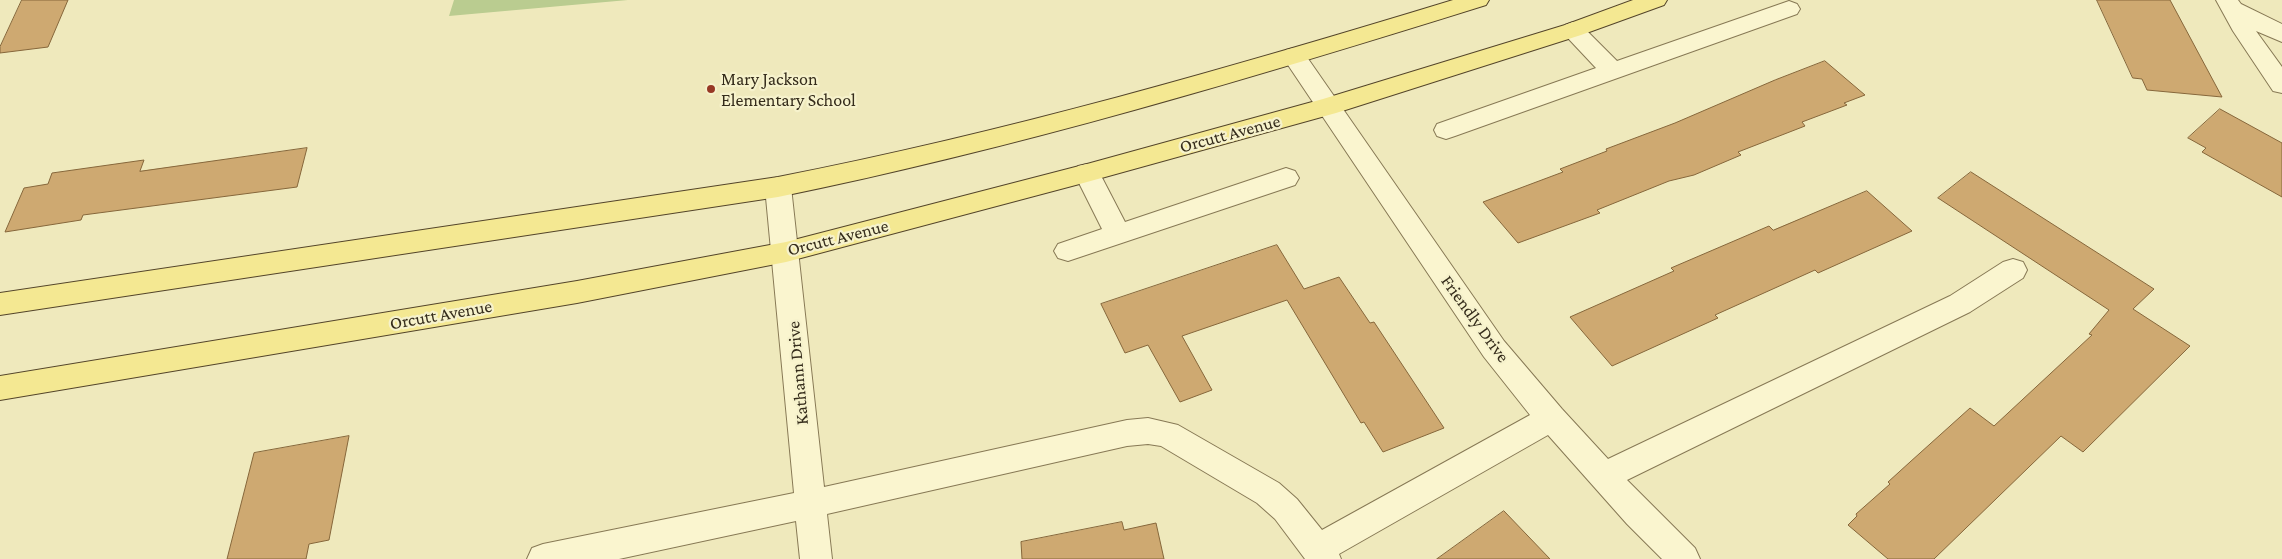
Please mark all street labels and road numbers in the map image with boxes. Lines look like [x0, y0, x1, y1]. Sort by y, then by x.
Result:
street label: Orcutt Avenue [1177, 110, 1283, 158]
street label: Orcutt Avenue [785, 215, 891, 261]
street label: Friendly Drive [1436, 271, 1514, 367]
street label: Orcutt Avenue [388, 295, 494, 335]
street label: Kathann Drive [783, 320, 813, 426]

